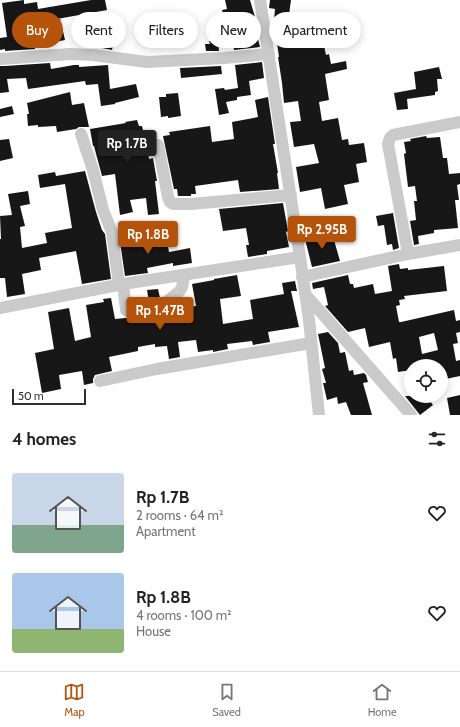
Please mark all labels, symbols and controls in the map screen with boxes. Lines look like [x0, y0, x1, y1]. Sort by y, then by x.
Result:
chip: Buy [12, 12, 63, 48]
chip: Rent [71, 12, 126, 48]
chip: Filters [134, 12, 198, 48]
chip: New [206, 12, 261, 48]
chip: Apartment [269, 12, 361, 48]
pin: Rp 1.7B [90, 130, 164, 164]
text: Rp 1.7B [107, 135, 147, 151]
pin: Rp 2.95B [281, 216, 363, 250]
pin: Rp 1.8B [111, 221, 185, 255]
text: Rp 2.95B [297, 221, 347, 237]
text: Rp 1.8B [127, 226, 169, 242]
pin: Rp 1.47B [119, 297, 201, 331]
text: Rp 1.47B [136, 302, 184, 318]
map controls [404, 359, 448, 403]
button: locate [404, 359, 448, 403]
scale bar [12, 387, 86, 406]
text: 50 m [18, 389, 44, 403]
icon: filters [426, 428, 448, 450]
text: 4 homes [12, 429, 76, 449]
text: Rp 1.7B [136, 487, 189, 507]
icon: home [44, 489, 92, 537]
icon: heart [426, 502, 448, 524]
text: 2 rooms · 64 m² [136, 507, 223, 523]
text: Apartment [136, 523, 196, 539]
text: Rp 1.8B [136, 587, 191, 607]
icon: home [44, 589, 92, 637]
icon: heart [426, 602, 448, 624]
text: 4 rooms · 100 m² [136, 607, 231, 623]
text: House [136, 623, 171, 639]
tab: Map [63, 681, 85, 719]
tab: Saved [212, 681, 241, 719]
tab: Home [368, 681, 397, 719]

